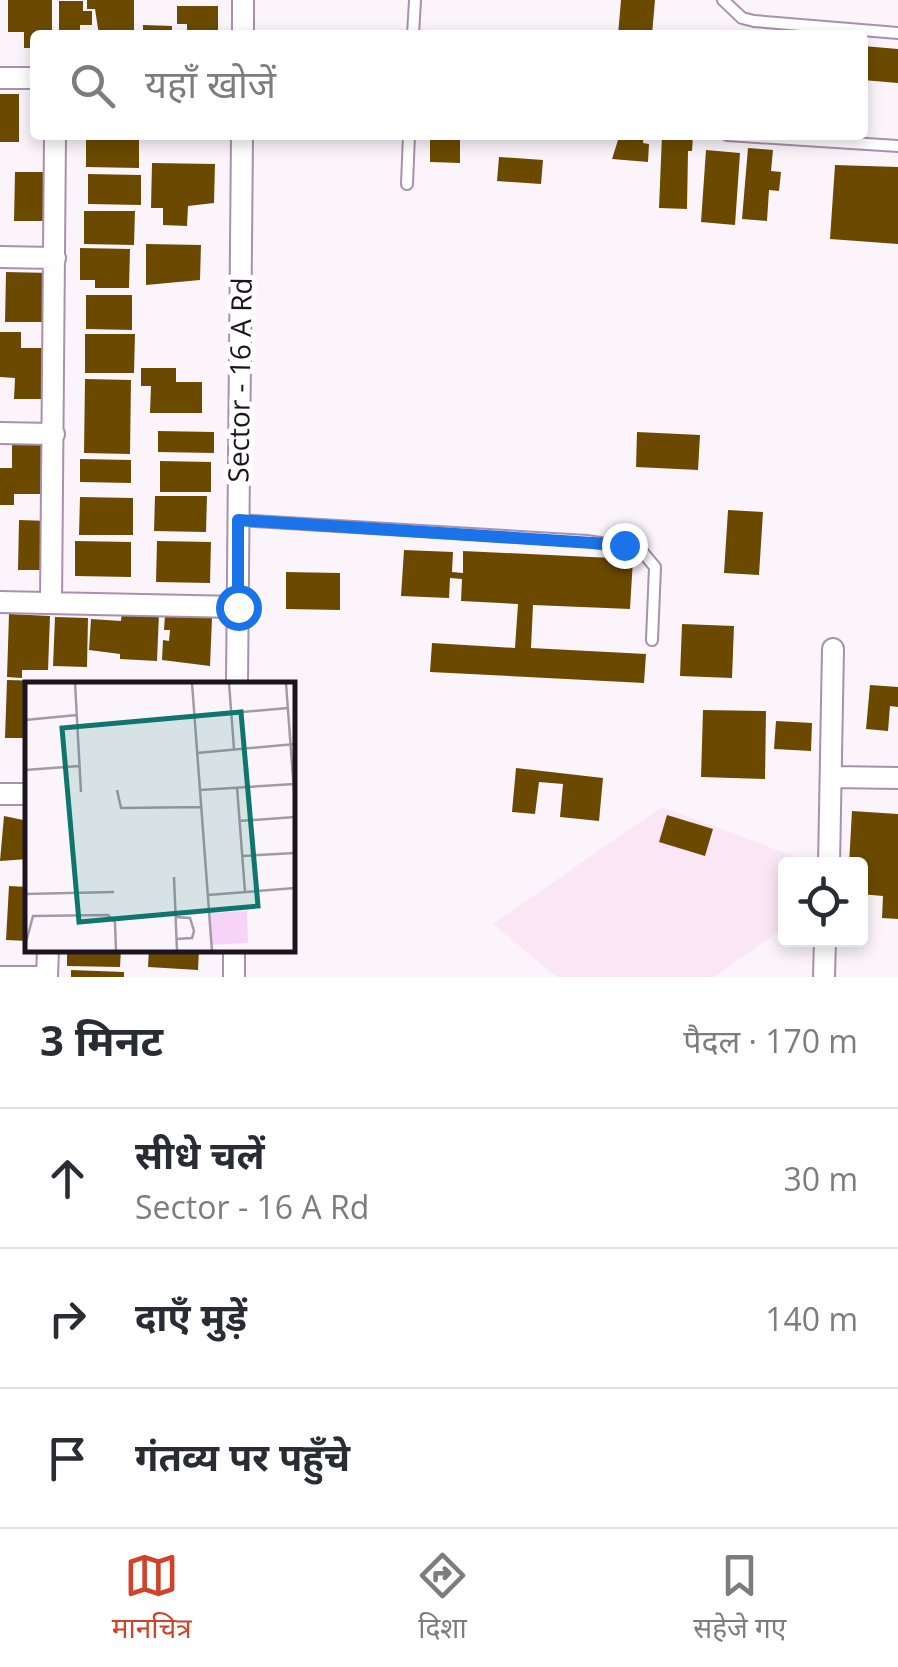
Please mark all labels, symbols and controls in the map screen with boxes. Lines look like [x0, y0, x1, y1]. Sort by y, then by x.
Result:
search box [30, 30, 868, 140]
text: यहाँ खोजें [145, 57, 276, 109]
icon: search [65, 58, 120, 113]
street label: Sector - 16 A Rd [218, 277, 260, 483]
route end [602, 523, 648, 569]
route start [216, 585, 262, 631]
inset map [25, 682, 295, 952]
map controls [778, 857, 868, 947]
button: locate [778, 857, 868, 947]
text: 3 मिनट [40, 1011, 163, 1068]
text: पैदल · 170 m [683, 1019, 858, 1062]
text: सीधे चलें [135, 1128, 265, 1180]
icon: ahead [40, 1151, 95, 1206]
text: 30 m [783, 1157, 858, 1200]
text: Sector - 16 A Rd [135, 1185, 369, 1228]
text: दाएँ मुड़ें [135, 1290, 247, 1342]
icon: right [40, 1291, 95, 1346]
text: 140 m [765, 1297, 858, 1340]
text: गंतव्य पर पहुँचे [135, 1430, 350, 1482]
icon: arrive [40, 1431, 95, 1486]
tab: मानचित्र [112, 1548, 192, 1649]
tab: दिशा [415, 1548, 470, 1649]
tab: सहेजे गए [693, 1548, 786, 1649]

